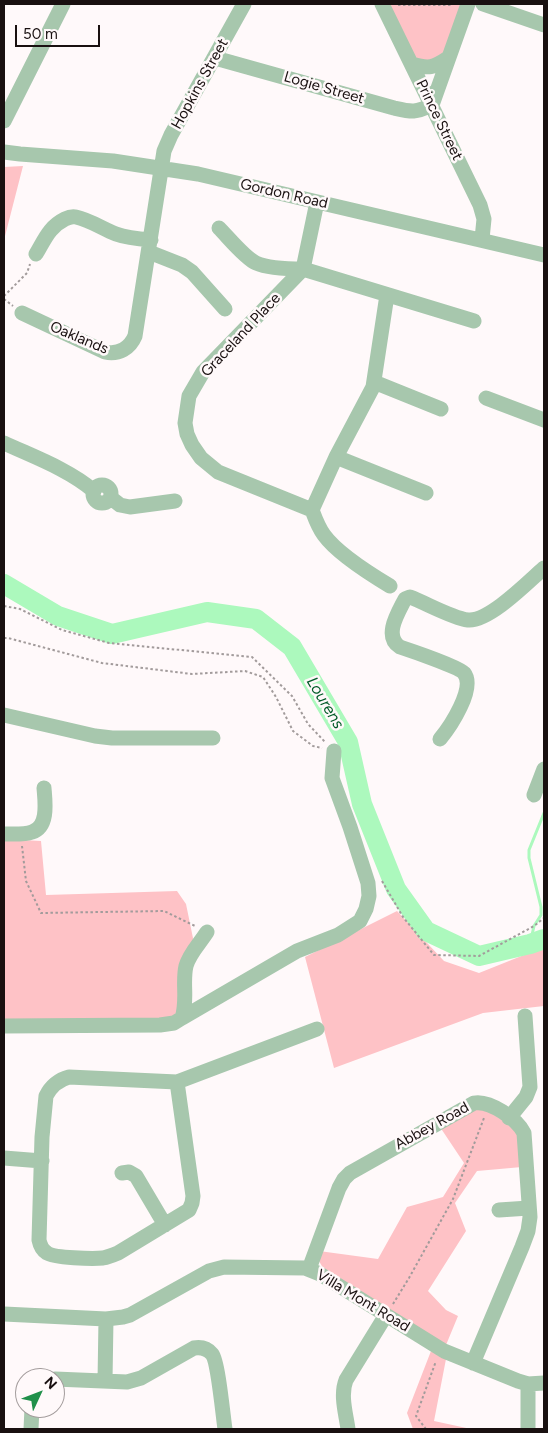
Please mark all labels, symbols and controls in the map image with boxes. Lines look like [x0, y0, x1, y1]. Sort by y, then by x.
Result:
scale bar [18, 15, 102, 47]
text: 50 m [23, 25, 58, 43]
street label: Hopkins Street [168, 36, 232, 132]
street label: Logie Street [282, 68, 366, 108]
street label: Prince Street [412, 77, 466, 163]
street label: Gordon Road [238, 175, 330, 213]
street label: Graceland Place [198, 289, 284, 381]
street label: Oaklands [47, 318, 111, 358]
water label: Lourens [302, 674, 348, 732]
street label: Abbey Road [392, 1098, 472, 1154]
street label: Villa Mont Road [313, 1266, 413, 1336]
north arrow [15, 1368, 65, 1418]
text: N [41, 1373, 61, 1393]

